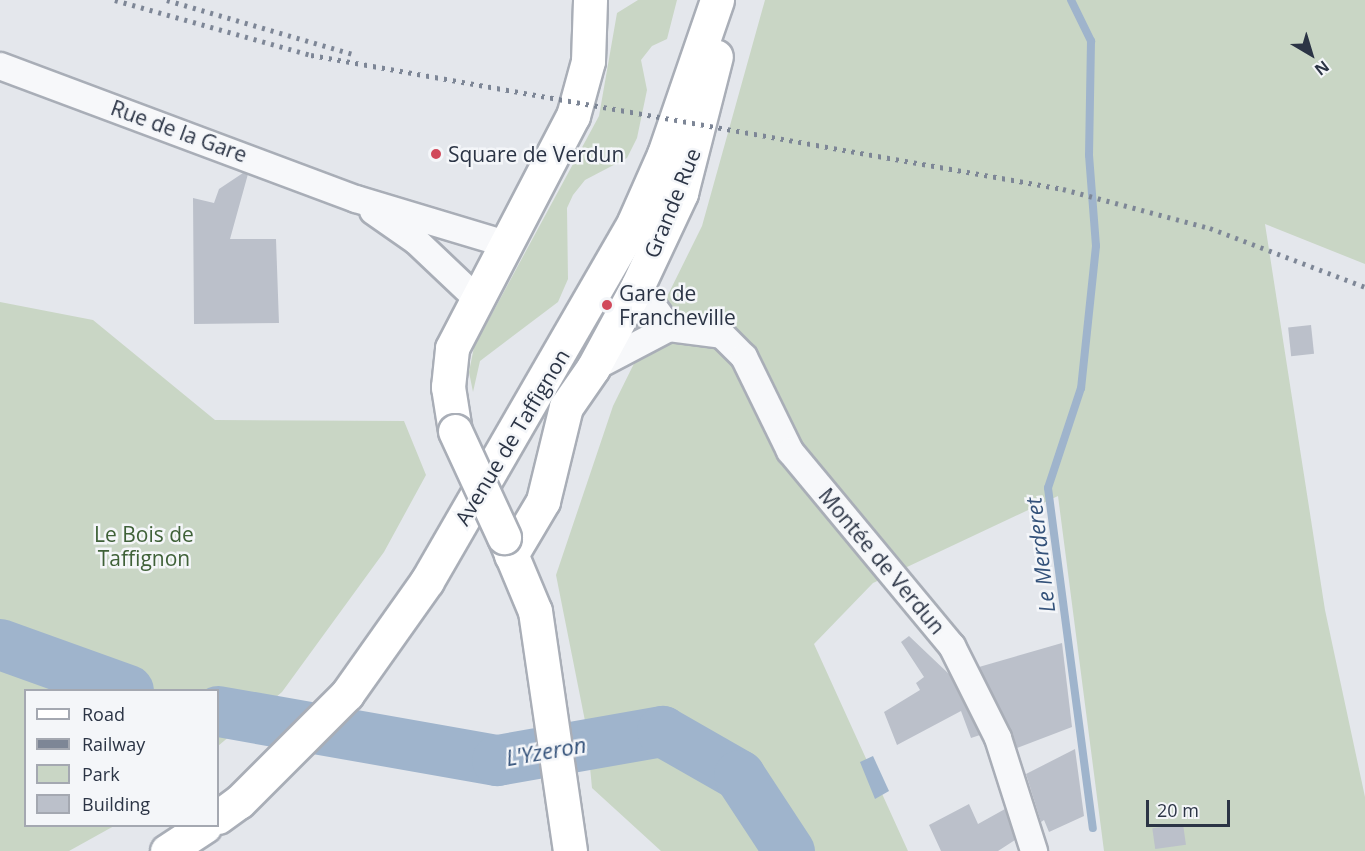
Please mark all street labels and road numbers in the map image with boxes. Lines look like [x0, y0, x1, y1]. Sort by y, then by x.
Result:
street label: Rue de la Gare [108, 95, 250, 167]
street label: Grande Rue [639, 144, 705, 262]
street label: Avenue de Taffignon [449, 344, 575, 530]
street label: Montée de Verdun [814, 483, 950, 639]

